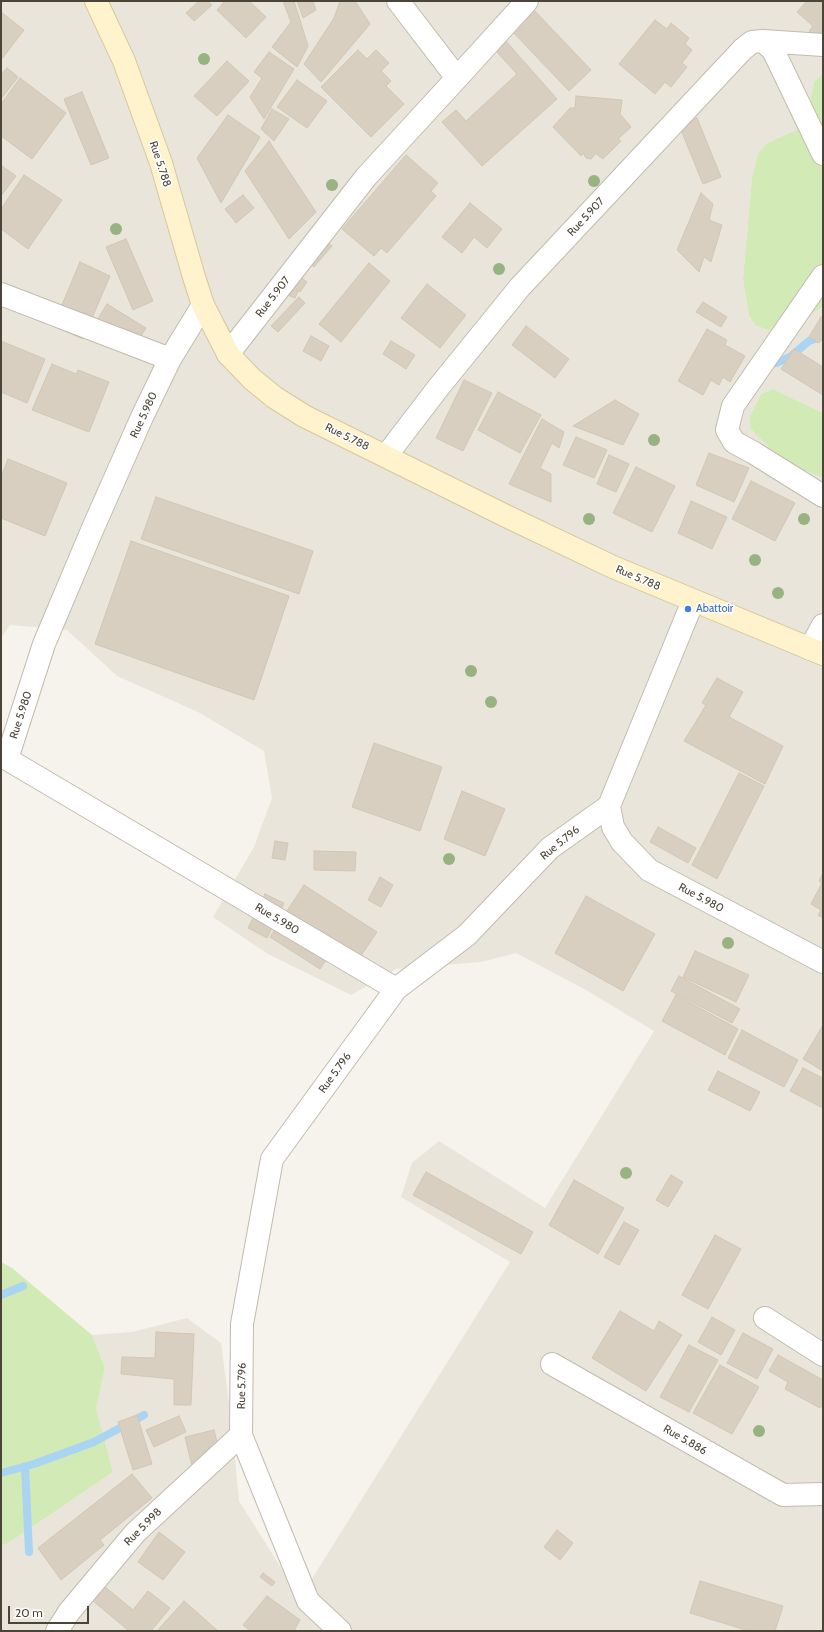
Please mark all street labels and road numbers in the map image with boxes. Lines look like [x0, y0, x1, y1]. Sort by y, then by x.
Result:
street label: Rue 5.788 [146, 139, 174, 189]
street label: Rue 5.907 [565, 195, 607, 239]
street label: Rue 5.907 [253, 274, 293, 320]
street label: Rue 5.980 [128, 390, 160, 440]
street label: Rue 5.788 [323, 421, 371, 453]
street label: Rue 5.788 [614, 563, 662, 593]
street label: Rue 5.980 [7, 690, 35, 740]
street label: Rue 5.796 [538, 823, 582, 863]
street label: Rue 5.980 [676, 881, 726, 915]
street label: Rue 5.980 [253, 901, 301, 937]
street label: Rue 5.796 [316, 1050, 354, 1096]
street label: Rue 5.796 [235, 1363, 249, 1409]
street label: Rue 5.886 [661, 1422, 709, 1458]
street label: Rue 5.998 [121, 1505, 165, 1549]

